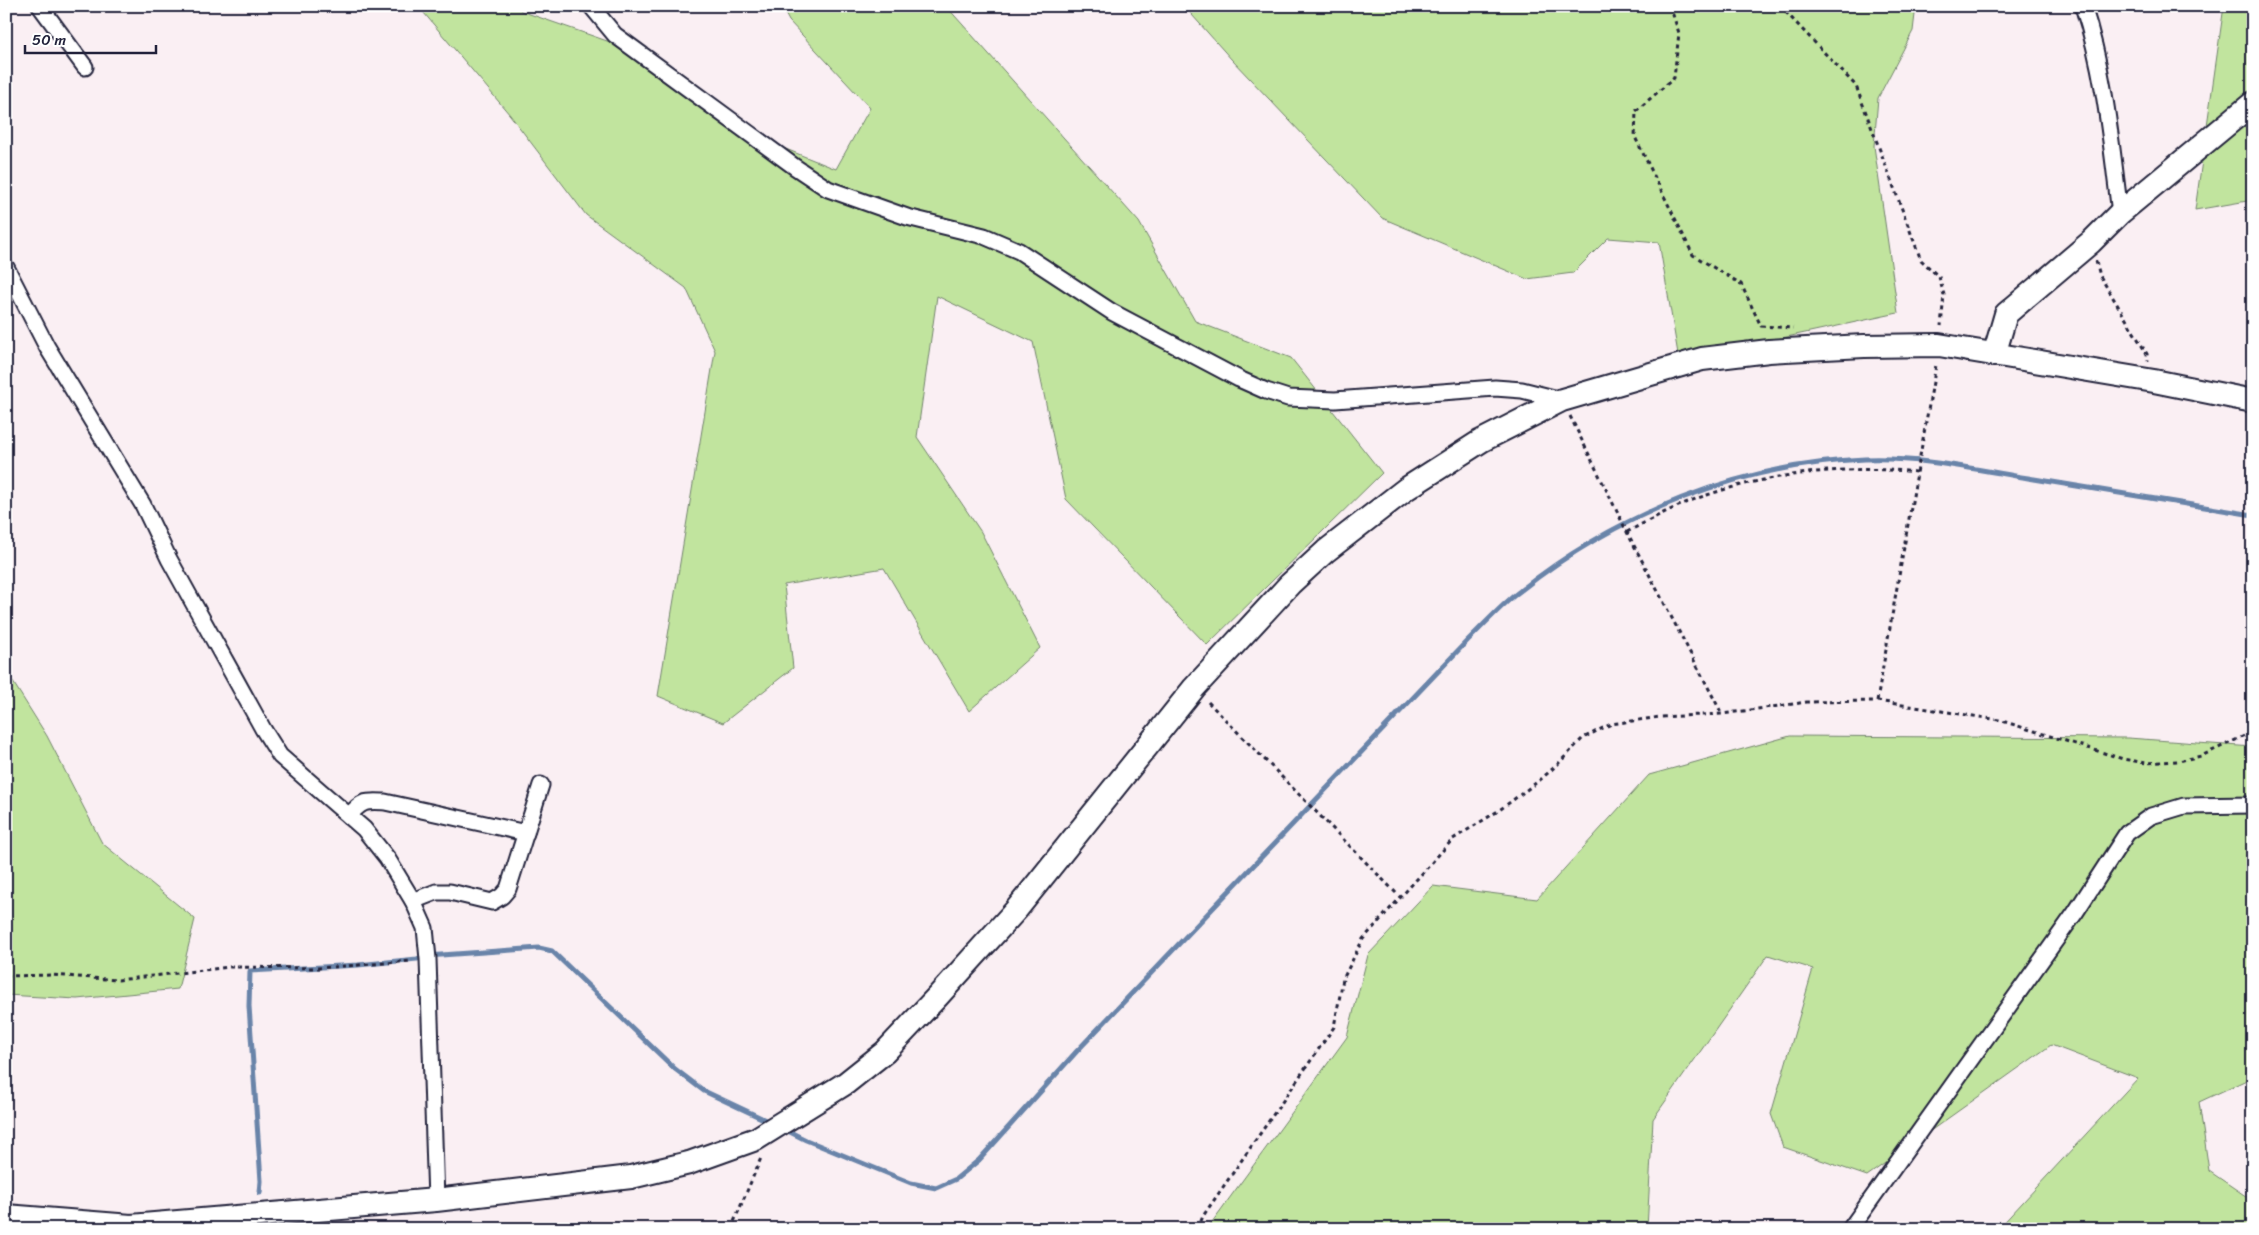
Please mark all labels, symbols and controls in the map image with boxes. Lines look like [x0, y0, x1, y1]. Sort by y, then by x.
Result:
scale bar [25, 22, 156, 54]
text: 50 m [32, 27, 67, 53]

